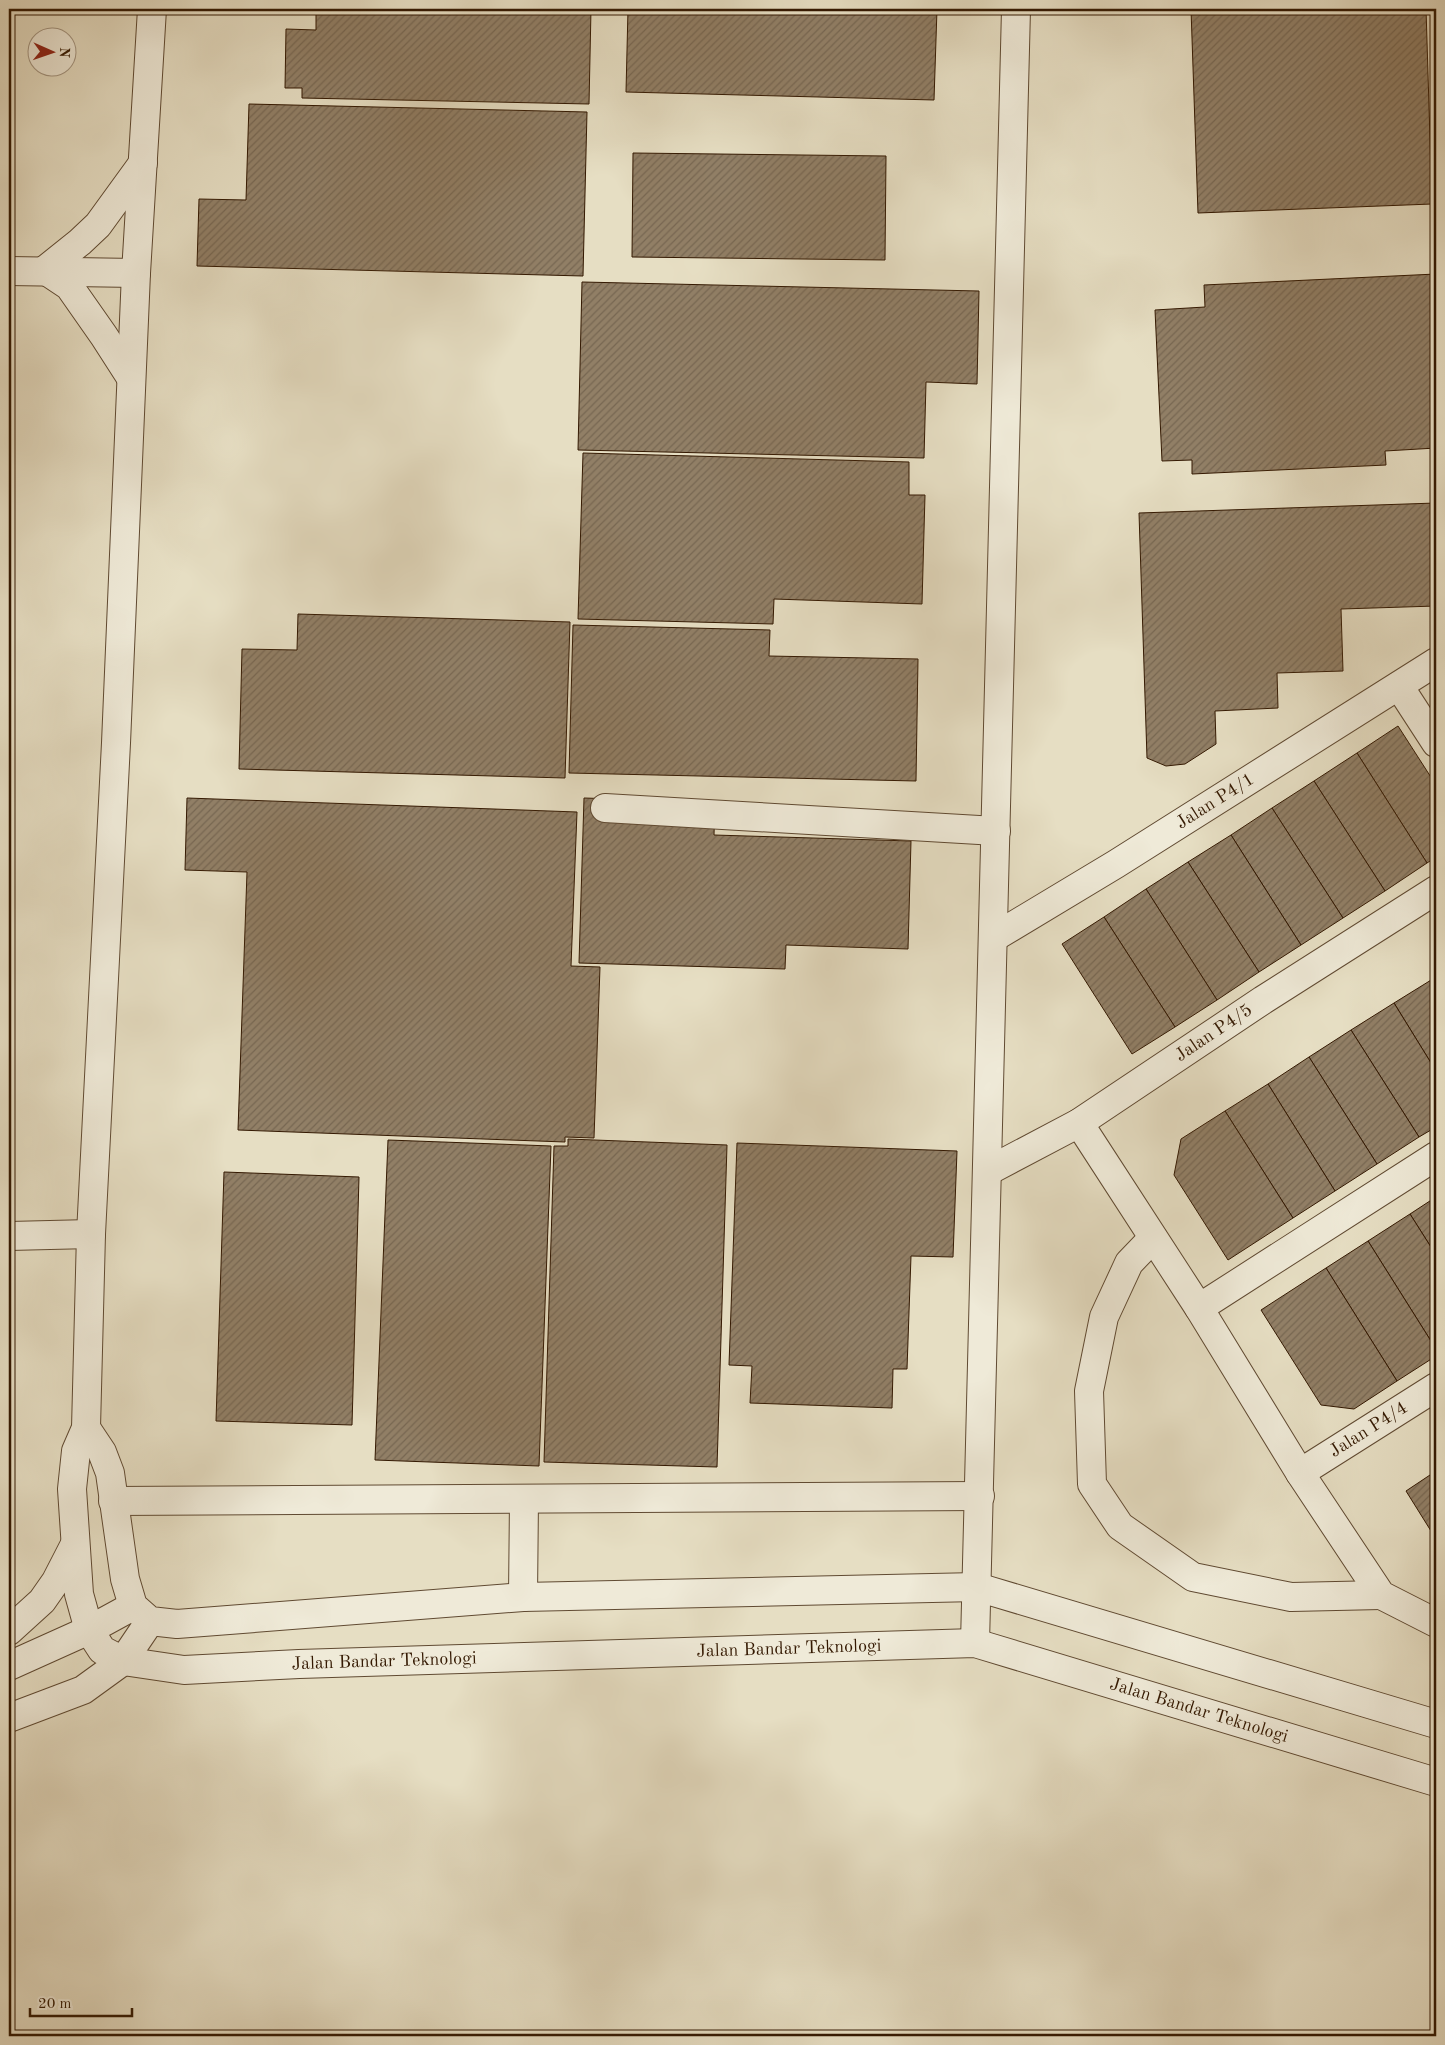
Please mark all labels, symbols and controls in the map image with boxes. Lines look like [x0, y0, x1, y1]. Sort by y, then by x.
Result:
north arrow [28, 28, 78, 78]
text: N [57, 47, 71, 58]
street label: Jalan P4/1 [1173, 770, 1258, 833]
street label: Jalan P4/5 [1172, 1001, 1256, 1065]
street label: Jalan P4/4 [1326, 1398, 1411, 1461]
street label: Jalan Bandar Teknologi [696, 1637, 882, 1661]
street label: Jalan Bandar Teknologi [291, 1649, 477, 1673]
street label: Jalan Bandar Teknologi [1107, 1675, 1290, 1746]
scale bar [30, 1985, 132, 2017]
text: 20 m [38, 1997, 72, 2012]

